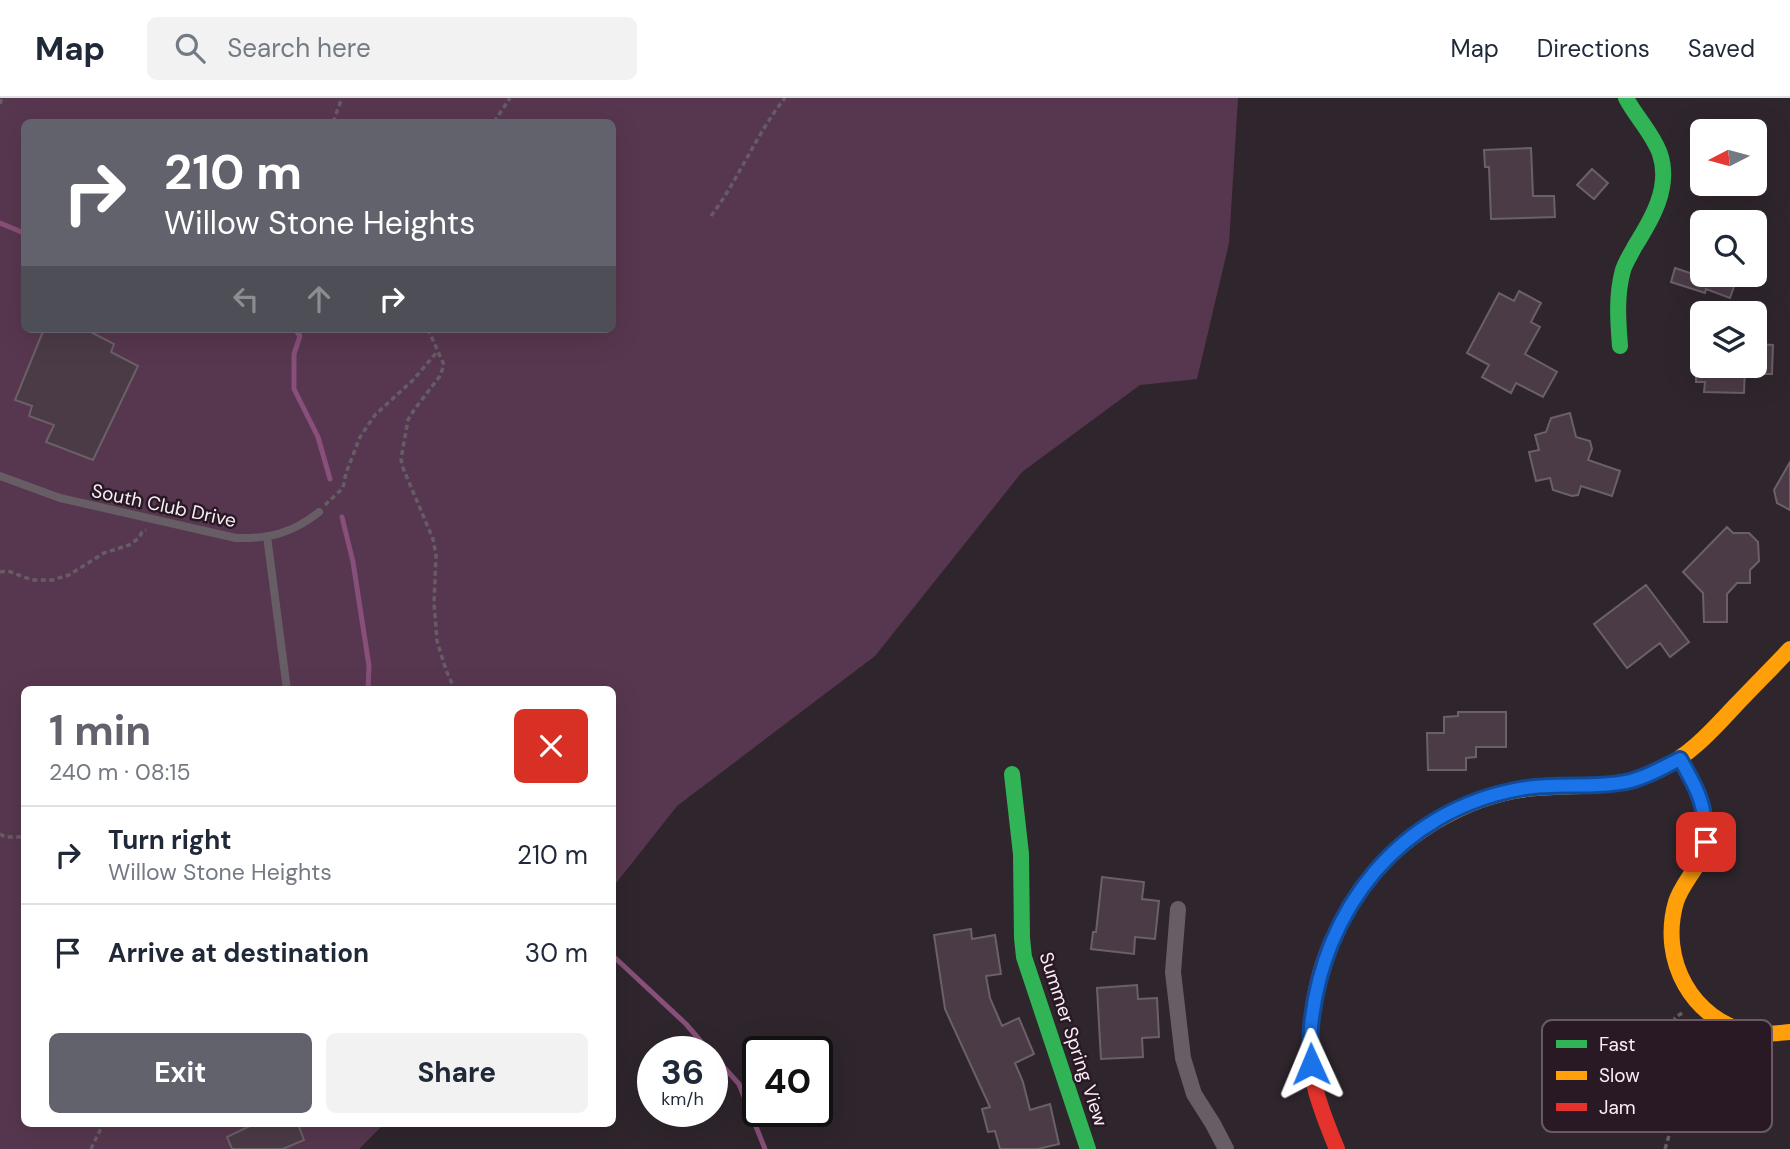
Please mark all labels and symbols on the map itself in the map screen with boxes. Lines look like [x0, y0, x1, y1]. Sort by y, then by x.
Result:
north arrow [1690, 119, 1768, 196]
street label: South Club Drive [89, 478, 239, 533]
pin [1676, 812, 1736, 872]
street label: Summer Spring View [1034, 949, 1114, 1130]
legend [1542, 1020, 1772, 1132]
position arrow [1274, 1027, 1348, 1101]
text: Fast [1599, 1032, 1635, 1057]
speed limit sign: 40 [742, 1036, 833, 1127]
text: Slow [1599, 1063, 1640, 1088]
text: Jam [1599, 1095, 1636, 1120]

